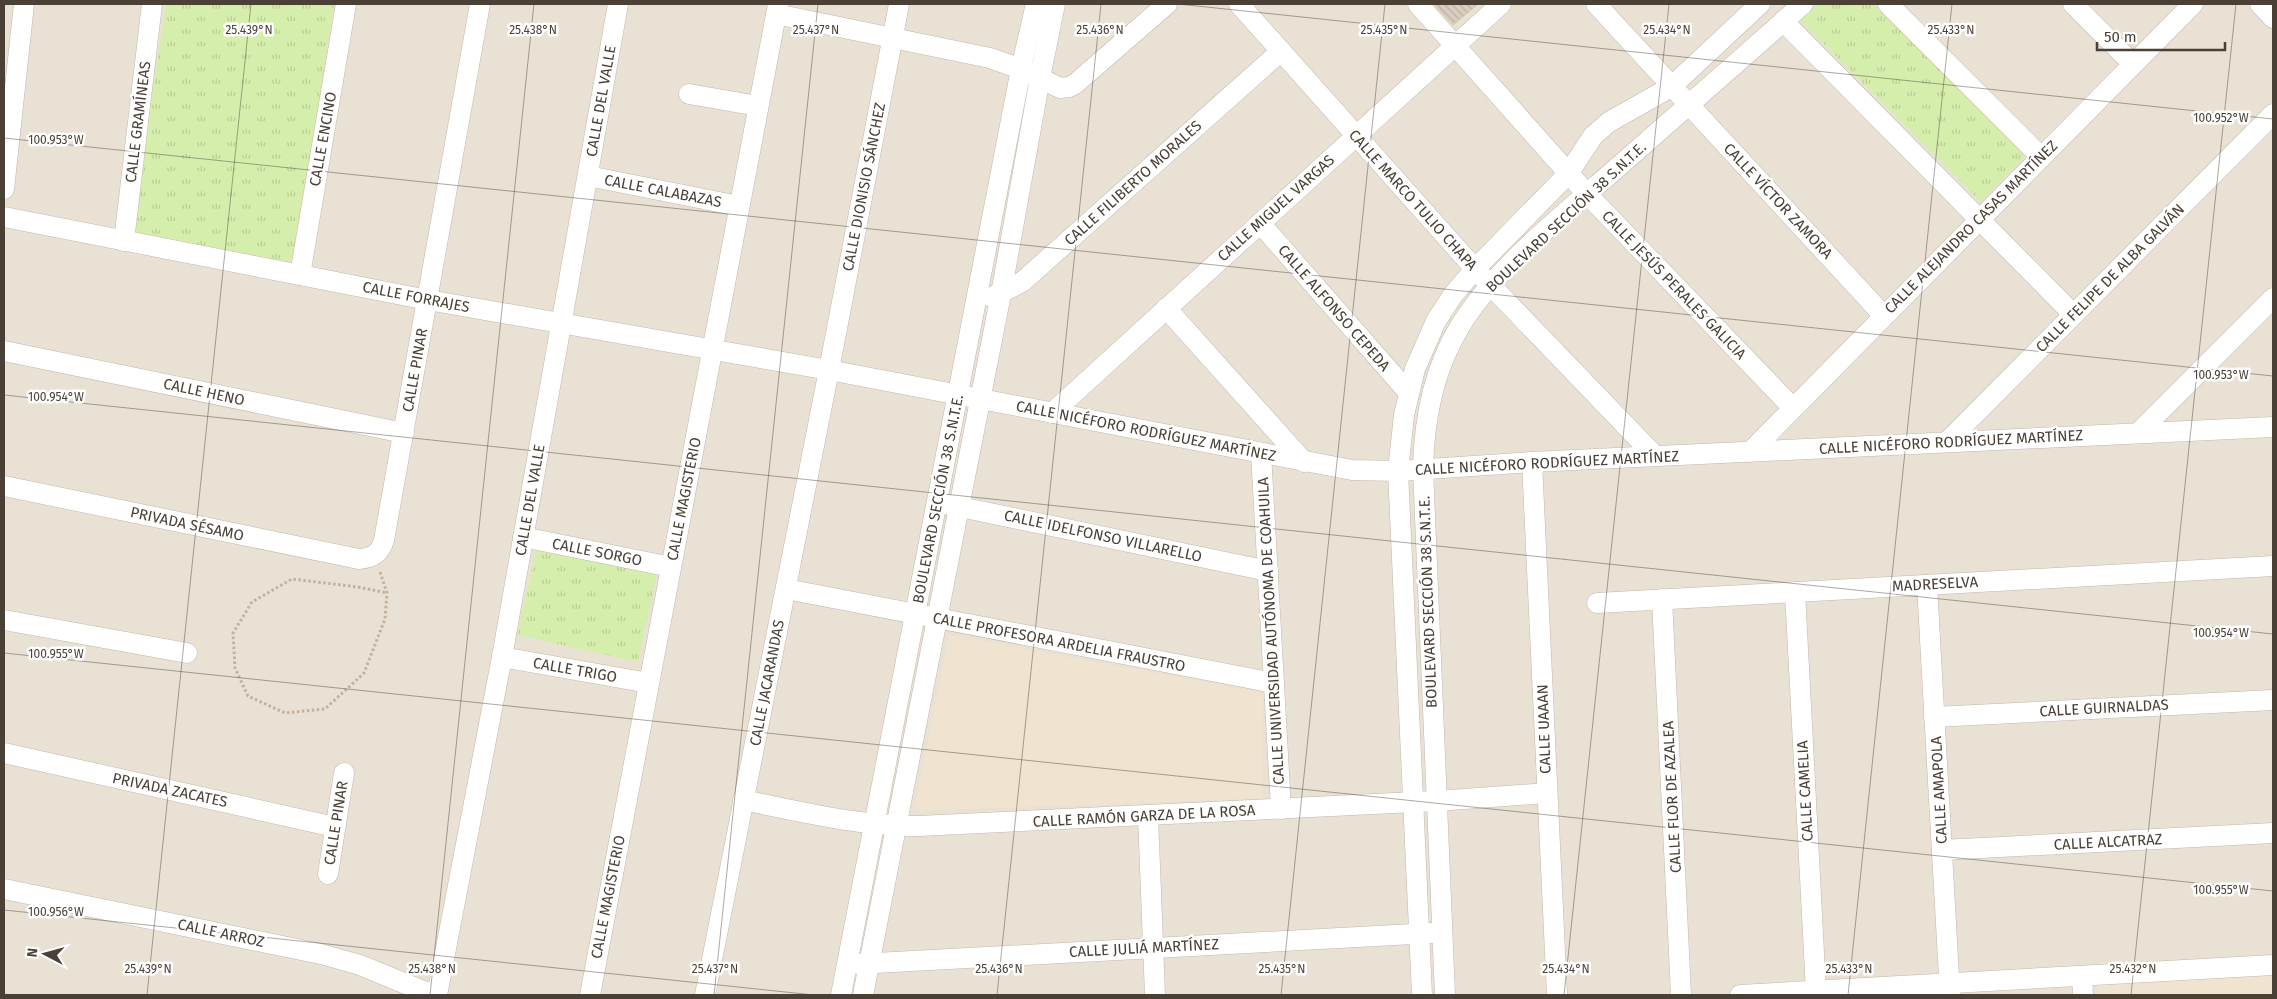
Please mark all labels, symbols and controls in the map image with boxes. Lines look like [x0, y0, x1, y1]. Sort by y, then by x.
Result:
scale bar [2097, 20, 2224, 52]
text: 25.439°N [225, 23, 273, 37]
text: 25.438°N [509, 23, 557, 37]
text: 25.437°N [793, 23, 839, 37]
text: 25.436°N [1076, 23, 1124, 37]
text: 25.435°N [1361, 23, 1407, 37]
text: 25.434°N [1643, 23, 1691, 37]
text: 25.433°N [1927, 23, 1975, 37]
text: 50 m [2104, 28, 2137, 46]
street label: CALLE DEL VALLE [582, 44, 620, 158]
street label: CALLE GRAMÍNEAS [122, 60, 154, 184]
street label: CALLE ENCINO [306, 90, 340, 188]
street label: CALLE DIONISIO SÁNCHEZ [839, 101, 889, 273]
text: 100.952°W [2193, 111, 2249, 125]
street label: CALLE FILIBERTO MORALES [1061, 117, 1205, 249]
street label: CALLE MARCO TULIO CHAPA [1345, 126, 1481, 274]
text: 100.953°W [28, 133, 84, 147]
street label: CALLE ALEJANDRO CASAS MARTÍNEZ [1881, 137, 2061, 317]
street label: BOULEVARD SECCIÓN 38 S.N.T.E. [1482, 138, 1650, 296]
street label: CALLE VÍCTOR ZAMORA [1720, 139, 1837, 263]
street label: CALLE MIGUEL VARGAS [1214, 151, 1338, 265]
street label: CALLE CALABAZAS [603, 171, 723, 211]
street label: CALLE FELIPE DE ALBA GALVÁN [2032, 200, 2188, 356]
street label: CALLE JESÚS PERALES GALICIA [1598, 207, 1750, 363]
street label: CALLE ALFONSO CEPEDA [1274, 241, 1394, 375]
street label: CALLE FORRAJES [361, 278, 471, 316]
street label: CALLE PINAR [399, 327, 431, 413]
text: 100.953°W [2193, 368, 2249, 382]
street label: CALLE HENO [162, 375, 246, 409]
text: 100.954°W [28, 390, 84, 404]
street label: BOULEVARD SECCIÓN 38 S.N.T.E. [909, 393, 967, 605]
street label: CALLE NICÉFORO RODRÍGUEZ MARTÍNEZ [1014, 397, 1278, 465]
street label: CALLE NICÉFORO RODRÍGUEZ MARTÍNEZ [1818, 426, 2084, 458]
street label: CALLE MAGISTERIO [663, 436, 705, 562]
street label: CALLE DEL VALLE [511, 443, 549, 557]
street label: CALLE NICÉFORO RODRÍGUEZ MARTÍNEZ [1414, 447, 1680, 479]
street label: CALLE UNIVERSIDAD AUTÓNOMA DE COAHUILA [1254, 476, 1288, 785]
street label: BOULEVARD SECCIÓN 38 S.N.T.E. [1415, 496, 1441, 708]
street label: PRIVADA SÉSAMO [129, 503, 245, 545]
street label: CALLE IDELFONSO VILLARELLO [1002, 506, 1204, 566]
street label: CALLE SORGO [550, 534, 644, 570]
street label: MADRESELVA [1892, 573, 1979, 595]
street label: CALLE PROFESORA ARDELIA FRAUSTRO [931, 609, 1187, 675]
street label: CALLE JACARANDAS [746, 618, 788, 748]
text: 100.954°W [2193, 626, 2249, 640]
text: 100.955°W [28, 647, 84, 661]
street label: CALLE TRIGO [532, 654, 618, 686]
street label: CALLE UAAAN [1533, 684, 1555, 774]
street label: CALLE GUIRNALDAS [2039, 696, 2169, 720]
street label: CALLE FLOR DE AZALEA [1659, 720, 1685, 874]
street label: CALLE AMAPOLA [1927, 735, 1951, 844]
street label: CALLE CAMELIA [1793, 740, 1817, 842]
street label: PRIVADA ZACATES [111, 769, 229, 811]
street label: CALLE PINAR [320, 780, 352, 866]
street label: CALLE RAMÓN GARZA DE LA ROSA [1032, 801, 1256, 831]
street label: CALLE ALCATRAZ [2053, 830, 2163, 854]
street label: CALLE MAGISTERIO [587, 834, 629, 960]
text: 100.955°W [2193, 883, 2249, 897]
text: 100.956°W [28, 905, 84, 919]
street label: CALLE ARROZ [176, 915, 266, 951]
north arrow [20, 929, 70, 979]
street label: CALLE JULIÁ MARTÍNEZ [1069, 935, 1220, 961]
text: N [24, 947, 42, 958]
text: 25.439°N [124, 962, 172, 976]
text: 25.438°N [408, 962, 456, 976]
text: 25.437°N [692, 962, 738, 976]
text: 25.436°N [975, 962, 1023, 976]
text: 25.435°N [1259, 962, 1305, 976]
text: 25.434°N [1542, 962, 1590, 976]
text: 25.433°N [1825, 962, 1873, 976]
text: 25.432°N [2110, 962, 2156, 976]

